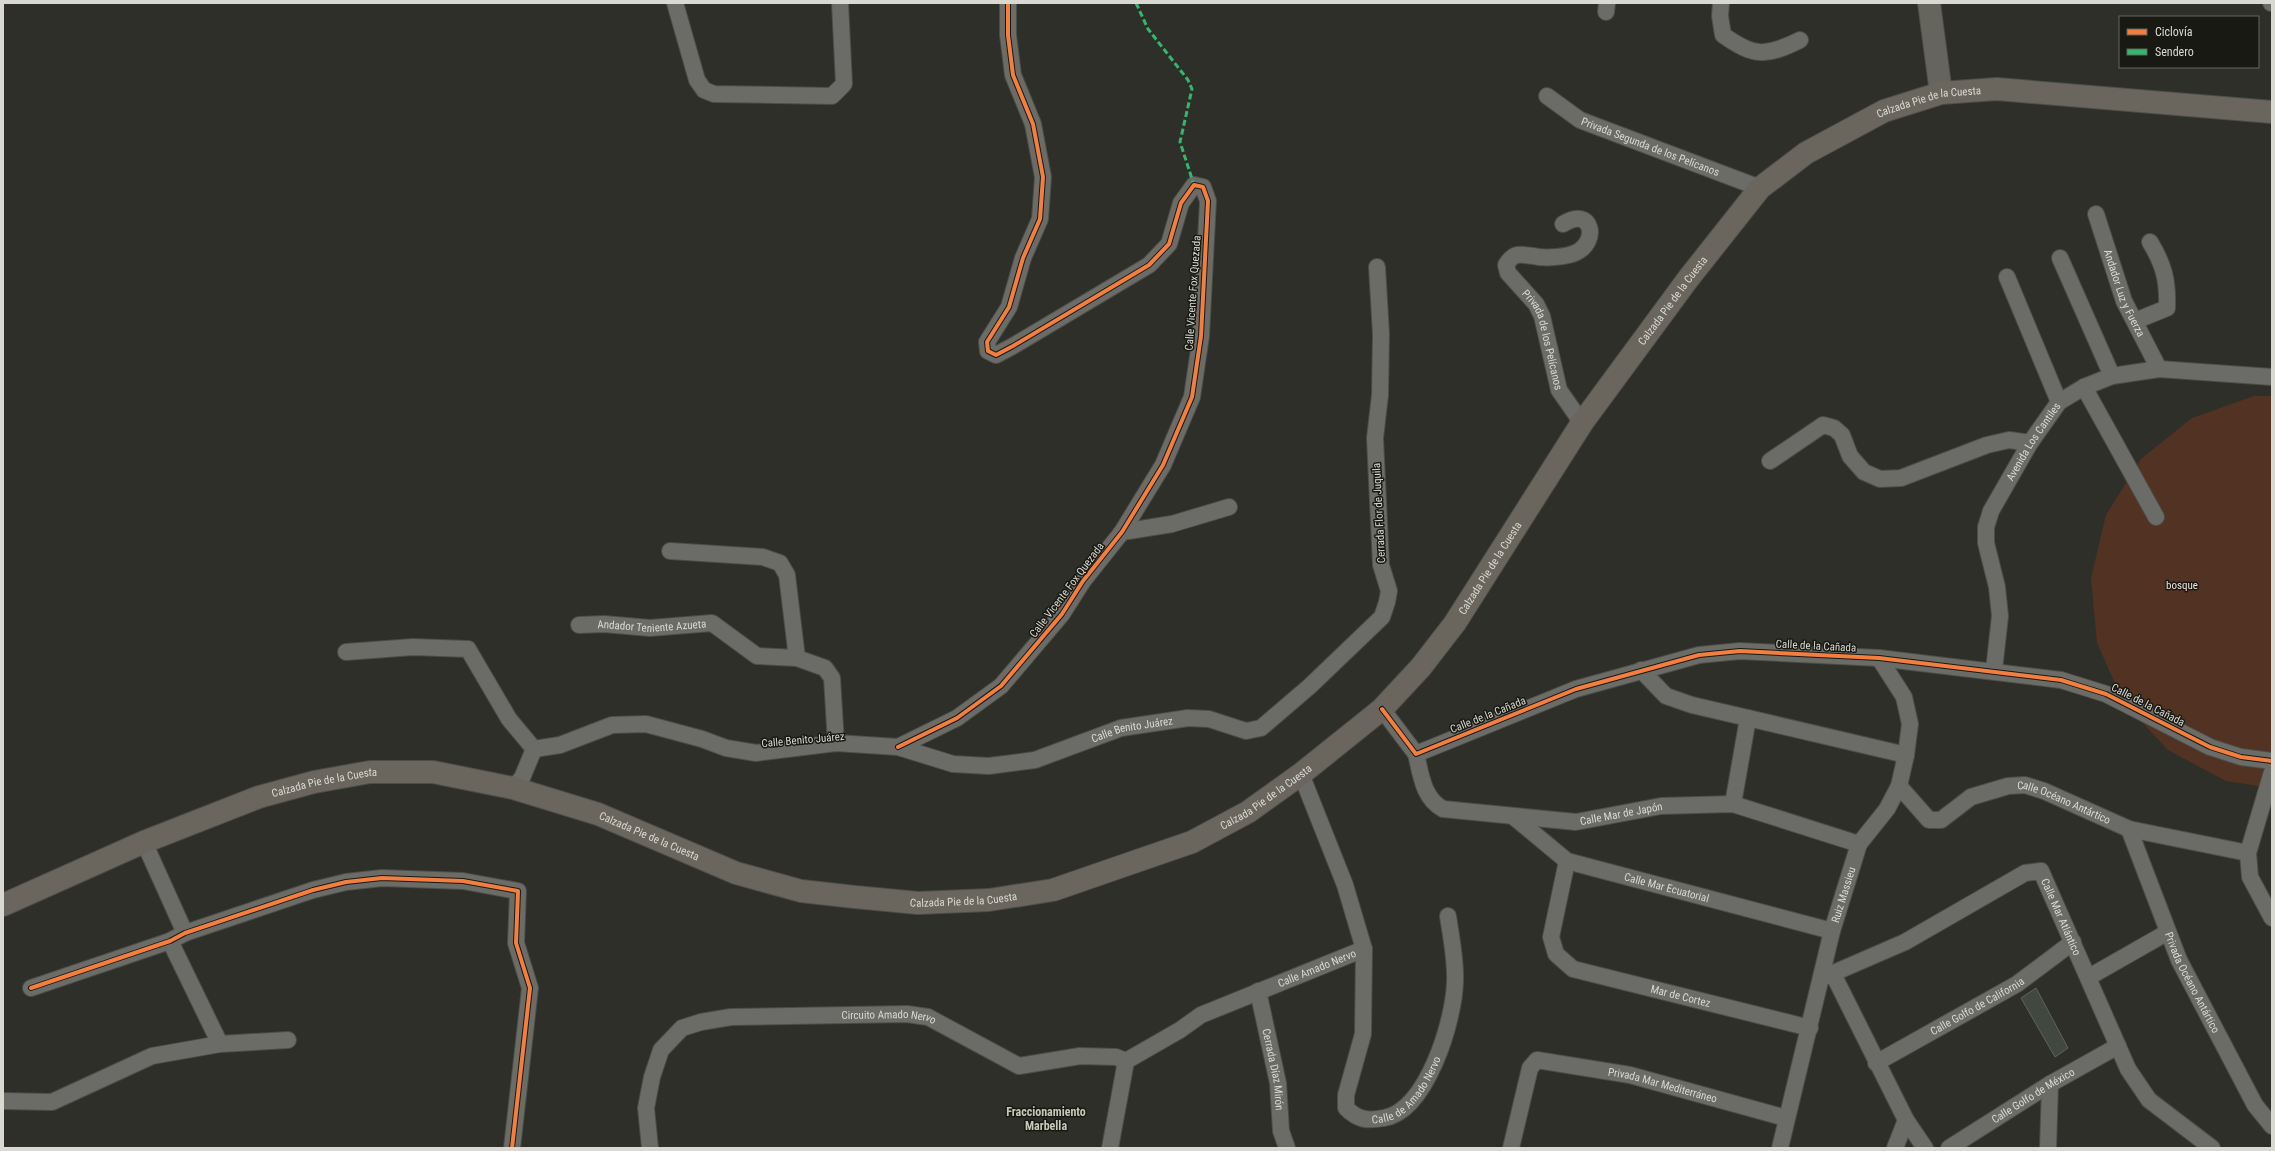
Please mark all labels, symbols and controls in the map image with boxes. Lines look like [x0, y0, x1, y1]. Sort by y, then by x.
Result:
legend [2119, 16, 2259, 68]
text: Ciclovía [2155, 25, 2193, 39]
text: Sendero [2155, 45, 2194, 59]
street label: Calzada Pie de la Cuesta [1874, 84, 1981, 120]
street label: Privada Segunda de los Pelícanos [1579, 115, 1721, 179]
street label: Calle Vicente Fox Quezada [1182, 235, 1204, 351]
street label: Andador Luz y Fuerza [2101, 248, 2148, 339]
street label: Calzada Pie de la Cuesta [1635, 254, 1710, 348]
street label: Privada de los Pelícanos [1519, 287, 1565, 391]
street label: Avenida Los Cantiles [2003, 400, 2063, 483]
street label: Cerrada Flor de Juquila [1370, 462, 1388, 564]
street label: Calzada Pie de la Cuesta [1456, 519, 1524, 617]
street label: Calle Vicente Fox Quezada [1027, 540, 1107, 640]
park label: bosque [2166, 579, 2198, 592]
street label: Andador Teniente Azueta [597, 617, 707, 635]
street label: Calle de la Cañada [1775, 637, 1857, 655]
street label: Calle de la Cañada [2109, 681, 2187, 729]
street label: Calle de la Cañada [1448, 694, 1528, 736]
street label: Calle Benito Juárez [1089, 714, 1174, 745]
street label: Calle Benito Juárez [761, 730, 845, 750]
street label: Calzada Pie de la Cuesta [1218, 762, 1314, 832]
street label: Calzada Pie de la Cuesta [270, 766, 377, 800]
street label: Calle Océano Antártico [2017, 778, 2113, 827]
street label: Calle Mar de Japón [1579, 799, 1664, 828]
street label: Calzada Pie de la Cuesta [597, 809, 701, 863]
street label: Ruiz Massieu [1828, 865, 1858, 924]
street label: Calle Mar Ecuatorial [1623, 870, 1711, 905]
street label: Calle Mar Atlántico [2038, 876, 2084, 958]
street label: Calzada Pie de la Cuesta [909, 889, 1018, 910]
street label: Privada Océano Antártico [2162, 930, 2223, 1035]
street label: Calle Amado Nervo [1276, 946, 1358, 990]
street label: Calle Golfo de California [1928, 974, 2027, 1038]
street label: Mar de Cortez [1649, 982, 1712, 1010]
street label: Circuito Amado Nervo [841, 1007, 939, 1027]
street label: Cerrada Díaz Mirón [1260, 1027, 1286, 1111]
street label: Calle de Amado Nervo [1371, 1054, 1443, 1126]
street label: Privada Mar Mediterráneo [1607, 1065, 1719, 1105]
street label: Calle Golfo de México [1989, 1065, 2077, 1126]
district label: Fraccionamiento Marbella [1006, 1105, 1086, 1133]

